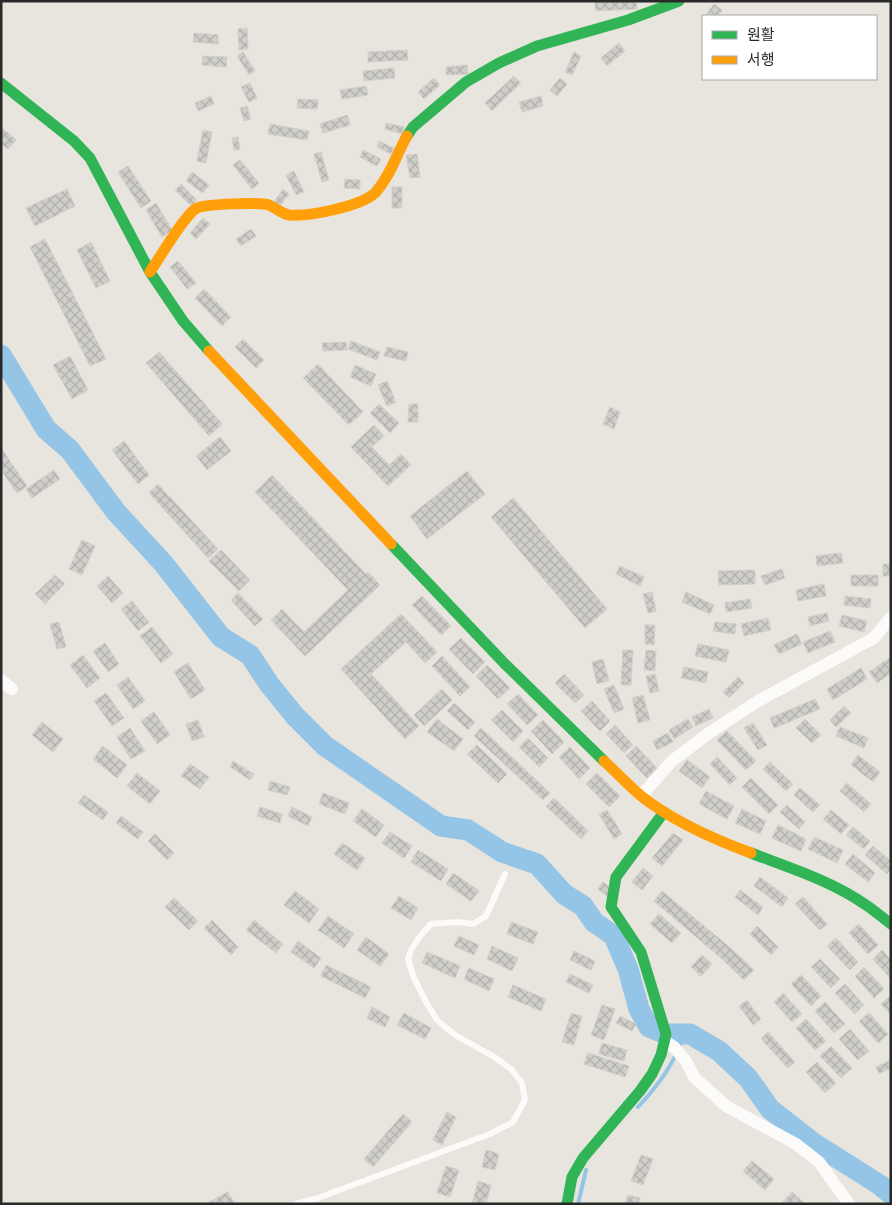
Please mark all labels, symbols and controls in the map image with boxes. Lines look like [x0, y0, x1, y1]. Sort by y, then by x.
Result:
legend [702, 15, 877, 80]
text: 원활 [747, 26, 775, 44]
text: 서행 [747, 51, 775, 69]

